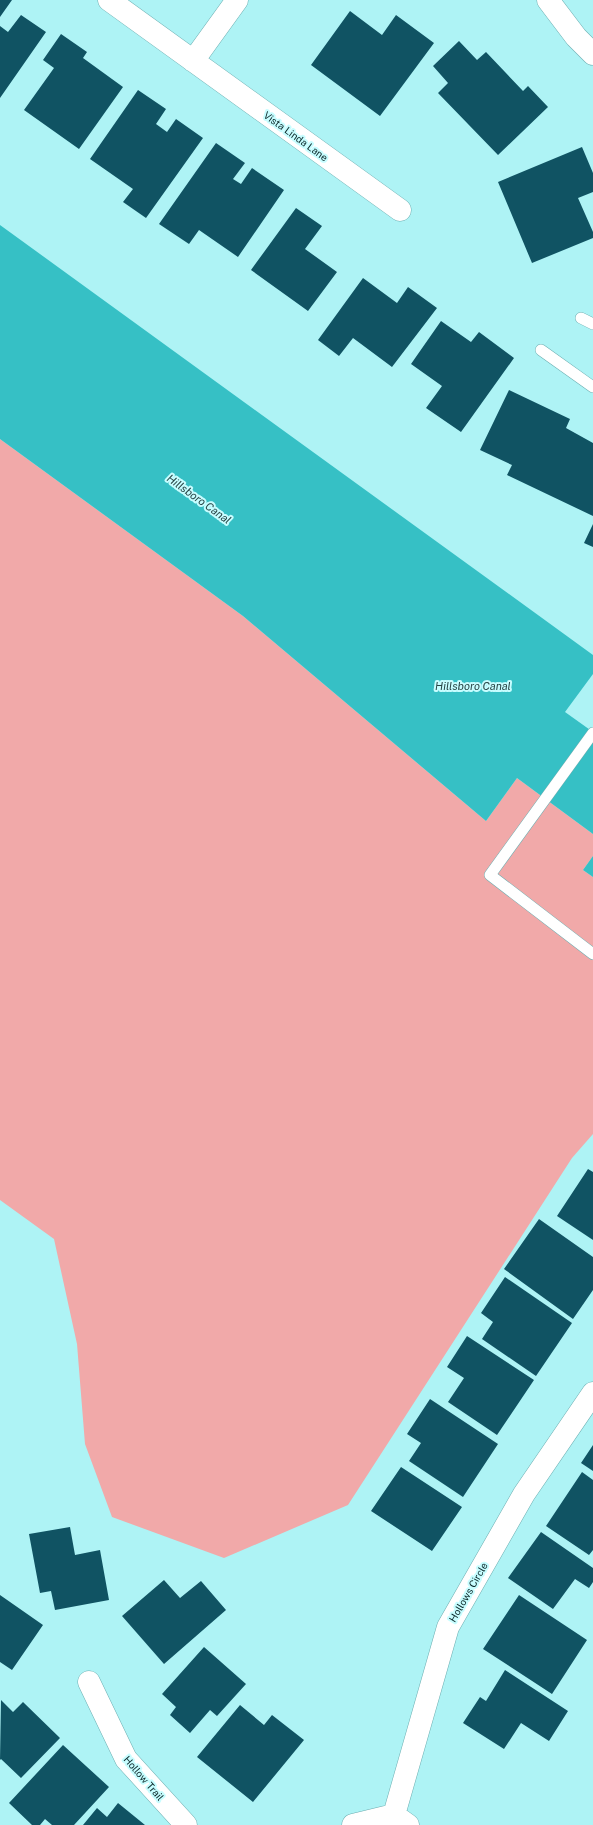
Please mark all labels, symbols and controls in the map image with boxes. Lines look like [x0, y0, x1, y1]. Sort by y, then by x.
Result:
street label: Vista Linda Lane [262, 109, 331, 164]
water label: Hillsboro Canal [165, 472, 233, 526]
water label: Hillsboro Canal [435, 680, 511, 692]
street label: Hollows Circle [446, 1560, 490, 1624]
street label: Hollow Trail [121, 1753, 167, 1803]

